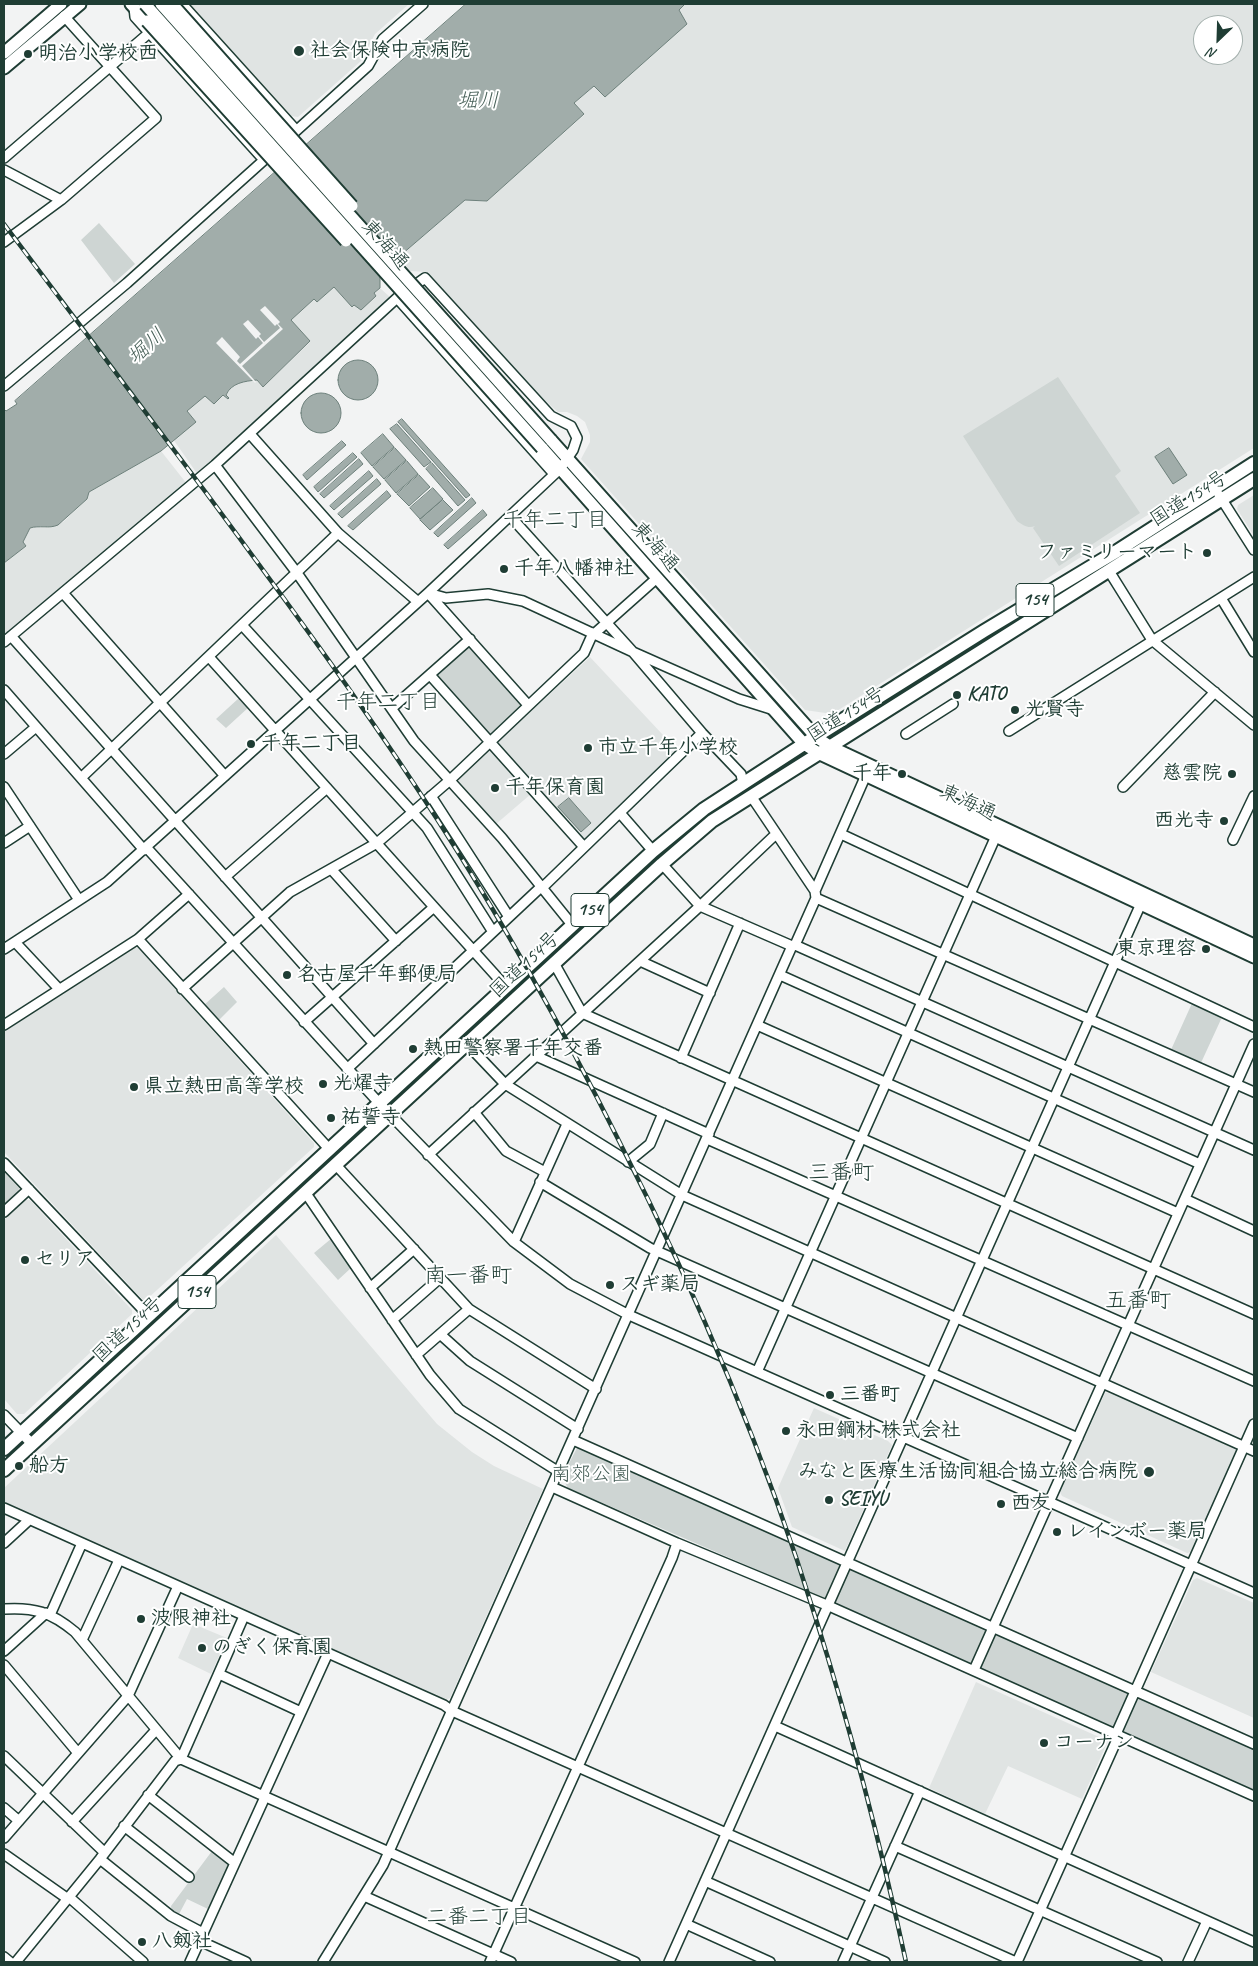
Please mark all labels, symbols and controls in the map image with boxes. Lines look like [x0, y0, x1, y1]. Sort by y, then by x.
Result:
north arrow [1193, 15, 1243, 65]
place label: 社会保険中京病院 [310, 39, 470, 63]
place label: 明治小学校西 [38, 42, 158, 66]
marker: 社会保険中京病院 [292, 44, 306, 58]
text: N [1205, 44, 1220, 63]
marker: 明治小学校西 [22, 48, 34, 60]
water label: 堀川 [457, 88, 499, 114]
street label: 東海通 [356, 215, 414, 275]
water label: 堀川 [123, 324, 171, 370]
street label: 国道154号 [1146, 466, 1232, 532]
district label: 千年二丁目 [503, 507, 607, 533]
street label: 東海通 [626, 517, 684, 577]
place label: ファミリーマート [1037, 541, 1197, 565]
marker: ファミリーマート [1201, 547, 1213, 559]
place label: 千年八幡神社 [514, 557, 634, 581]
marker: 千年八幡神社 [498, 563, 510, 575]
road number: 154 [1016, 584, 1054, 616]
street label: 国道154号 [803, 682, 889, 748]
place label: KATO [967, 683, 1006, 707]
district label: 千年二丁目 [336, 689, 440, 715]
marker: KATO [951, 689, 963, 701]
place label: 光賢寺 [1025, 698, 1085, 722]
marker: 光賢寺 [1009, 704, 1021, 716]
place label: 千年二丁目 [261, 732, 361, 756]
place label: 市立千年小学校 [598, 736, 738, 760]
marker: 千年二丁目 [245, 738, 257, 750]
marker: 市立千年小学校 [582, 742, 594, 754]
place label: 千年 [852, 762, 892, 786]
place label: 慈雲院 [1162, 762, 1222, 786]
marker: 千年 [896, 768, 908, 780]
marker: 慈雲院 [1226, 768, 1238, 780]
place label: 千年保育園 [505, 776, 605, 800]
street label: 東海通 [936, 779, 1000, 827]
marker: 千年保育園 [489, 782, 501, 794]
place label: 西光寺 [1154, 809, 1214, 833]
marker: 西光寺 [1218, 815, 1230, 827]
road number: 154 [571, 894, 609, 926]
street label: 国道154号 [485, 927, 565, 1003]
place label: 東京理容 [1116, 937, 1196, 961]
marker: 東京理容 [1200, 943, 1212, 955]
place label: 名古屋千年郵便局 [297, 963, 457, 987]
marker: 名古屋千年郵便局 [281, 969, 293, 981]
place label: 熱田警察署千年交番 [423, 1037, 603, 1061]
marker: 熱田警察署千年交番 [407, 1043, 419, 1055]
place label: 光燿寺 [333, 1072, 393, 1096]
place label: 県立熱田高等学校 [144, 1075, 304, 1099]
marker: 光燿寺 [317, 1078, 329, 1090]
marker: 県立熱田高等学校 [128, 1081, 140, 1093]
place label: 祐誓寺 [341, 1106, 401, 1130]
marker: 祐誓寺 [325, 1112, 337, 1124]
district label: 三番町 [808, 1160, 874, 1186]
place label: セリア [35, 1248, 95, 1272]
marker: セリア [19, 1254, 31, 1266]
district label: 南一番町 [424, 1263, 512, 1289]
place label: スギ薬局 [620, 1273, 700, 1297]
road number: 154 [178, 1275, 216, 1308]
marker: スギ薬局 [604, 1279, 616, 1291]
district label: 五番町 [1105, 1288, 1171, 1314]
street label: 国道154号 [88, 1292, 168, 1368]
place label: 三番町 [840, 1383, 900, 1407]
marker: 三番町 [824, 1389, 836, 1401]
place label: 永田鋼材 株式会社 [796, 1419, 961, 1443]
marker: 永田鋼材 株式会社 [780, 1425, 792, 1437]
place label: 船方 [29, 1454, 69, 1478]
marker: 船方 [13, 1460, 25, 1472]
place label: みなと医療生活協同組合協立総合病院 [798, 1460, 1138, 1484]
park label: 南郊公園 [551, 1463, 631, 1487]
marker: みなと医療生活協同組合協立総合病院 [1142, 1465, 1156, 1479]
place label: SEIYU [839, 1488, 887, 1512]
place label: 西友 [1011, 1492, 1051, 1516]
marker: SEIYU [823, 1494, 835, 1506]
marker: 西友 [995, 1498, 1007, 1510]
place label: レインボー薬局 [1067, 1520, 1207, 1544]
marker: レインボー薬局 [1051, 1526, 1063, 1538]
place label: 波限神社 [151, 1607, 231, 1631]
marker: 波限神社 [135, 1613, 147, 1625]
place label: のぎく保育園 [212, 1636, 332, 1660]
marker: のぎく保育園 [196, 1642, 208, 1654]
place label: コーナン [1054, 1731, 1134, 1755]
marker: コーナン [1038, 1737, 1050, 1749]
district label: 二番二丁目 [427, 1904, 531, 1930]
place label: 八剱社 [152, 1930, 212, 1954]
marker: 八剱社 [136, 1936, 148, 1948]

